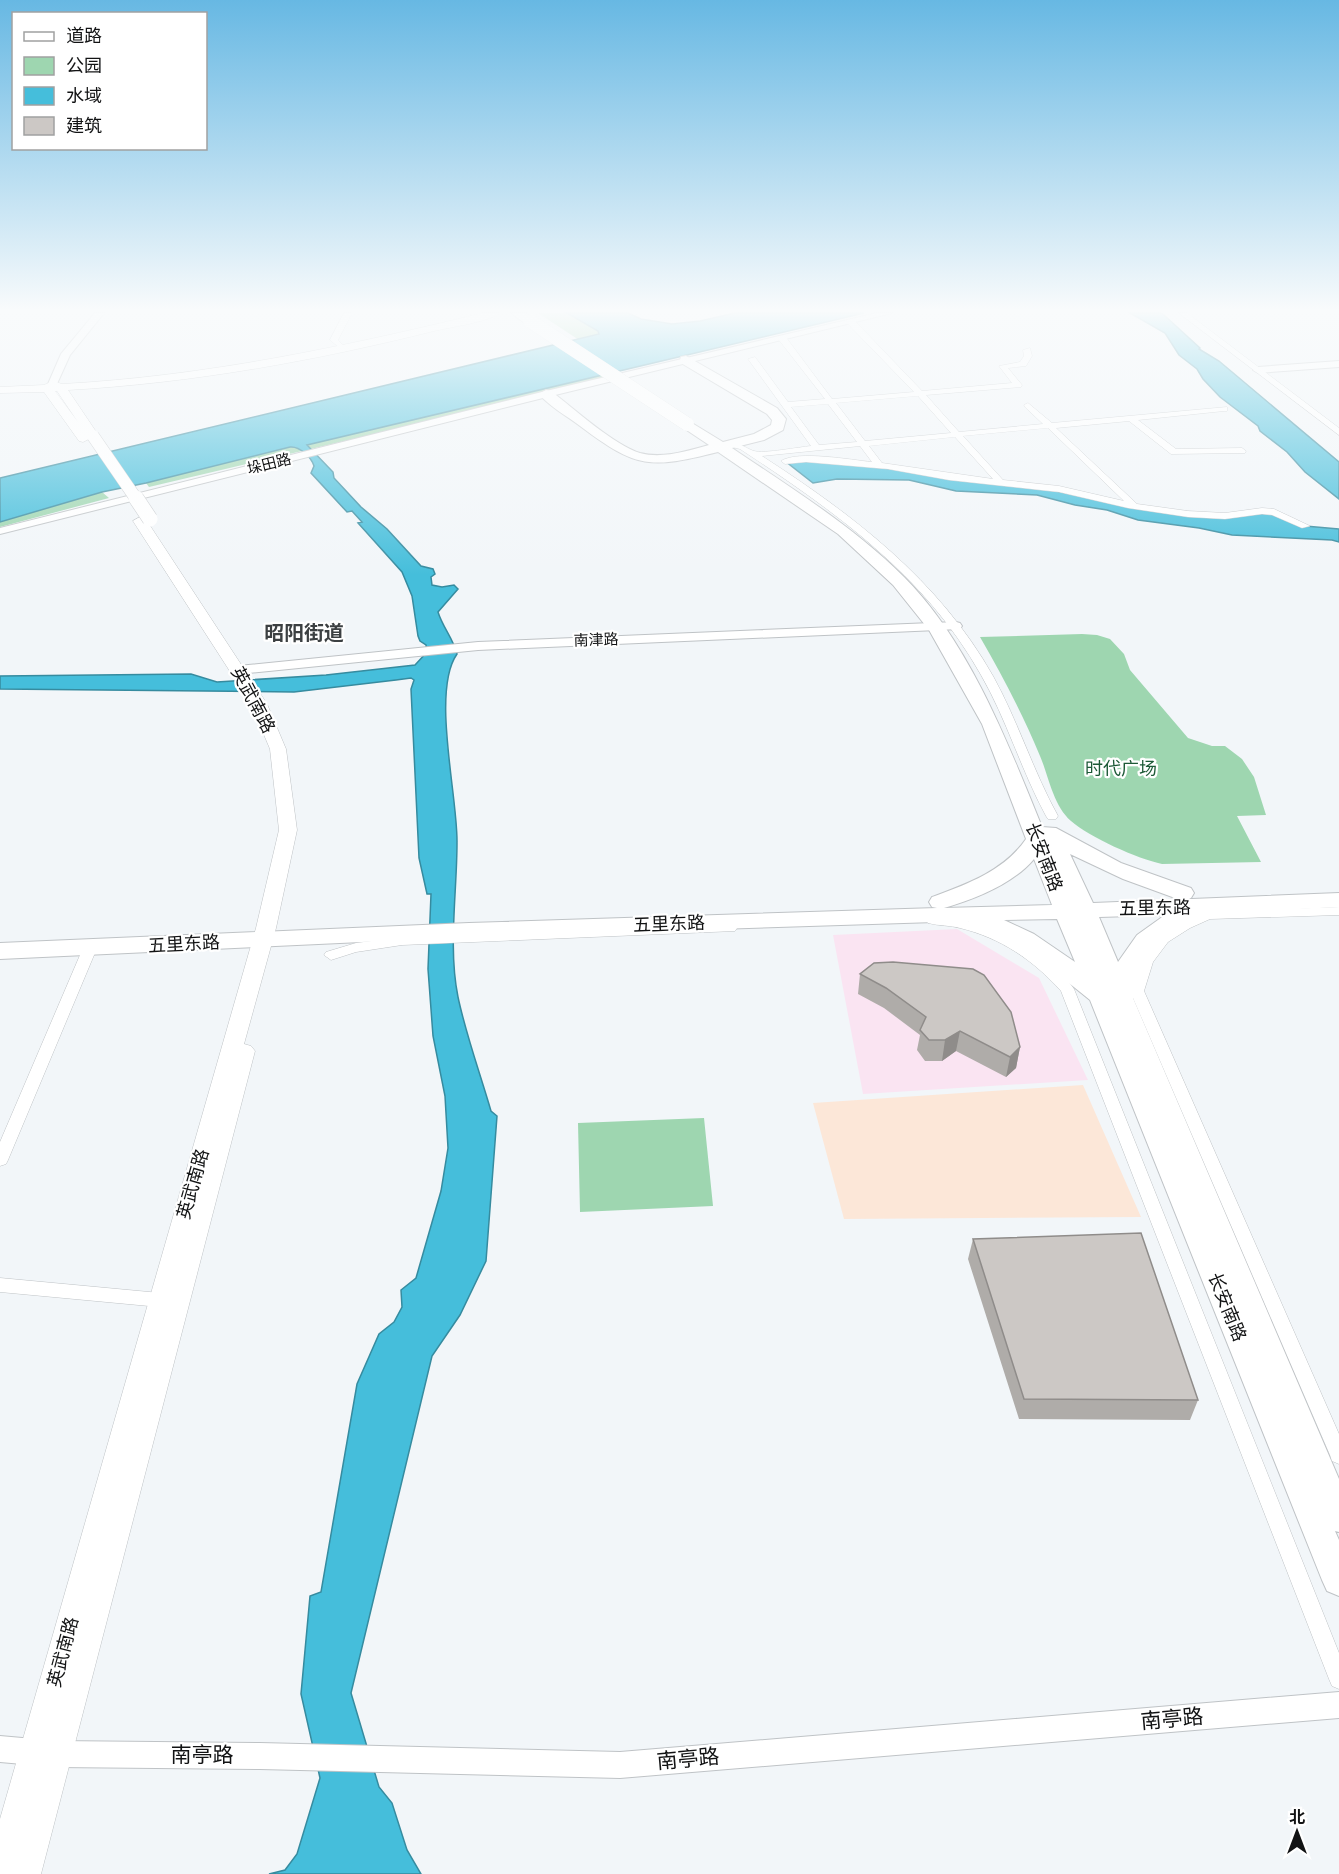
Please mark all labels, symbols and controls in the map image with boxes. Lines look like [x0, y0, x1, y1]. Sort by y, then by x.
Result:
legend [12, 12, 207, 150]
text: 道路 [66, 26, 102, 49]
text: 公园 [66, 56, 102, 79]
text: 水域 [66, 86, 102, 109]
text: 建筑 [66, 116, 102, 139]
street label: 垛田路 [245, 451, 294, 480]
district label: 昭阳街道 [264, 622, 344, 648]
street label: 南津路 [573, 631, 619, 652]
street label: 英武南路 [225, 664, 279, 738]
park label: 时代广场 [1085, 759, 1157, 782]
street label: 长安南路 [1019, 820, 1066, 895]
street label: 五里东路 [1119, 897, 1191, 922]
street label: 五里东路 [633, 913, 705, 938]
street label: 五里东路 [148, 932, 221, 959]
street label: 英武南路 [173, 1147, 215, 1222]
street label: 长安南路 [1201, 1270, 1250, 1345]
street label: 英武南路 [44, 1615, 85, 1690]
street label: 南亭路 [1140, 1704, 1205, 1737]
street label: 南亭路 [171, 1743, 234, 1770]
street label: 南亭路 [656, 1744, 721, 1777]
north arrow [1267, 1802, 1327, 1862]
text: 北 [1289, 1809, 1305, 1829]

